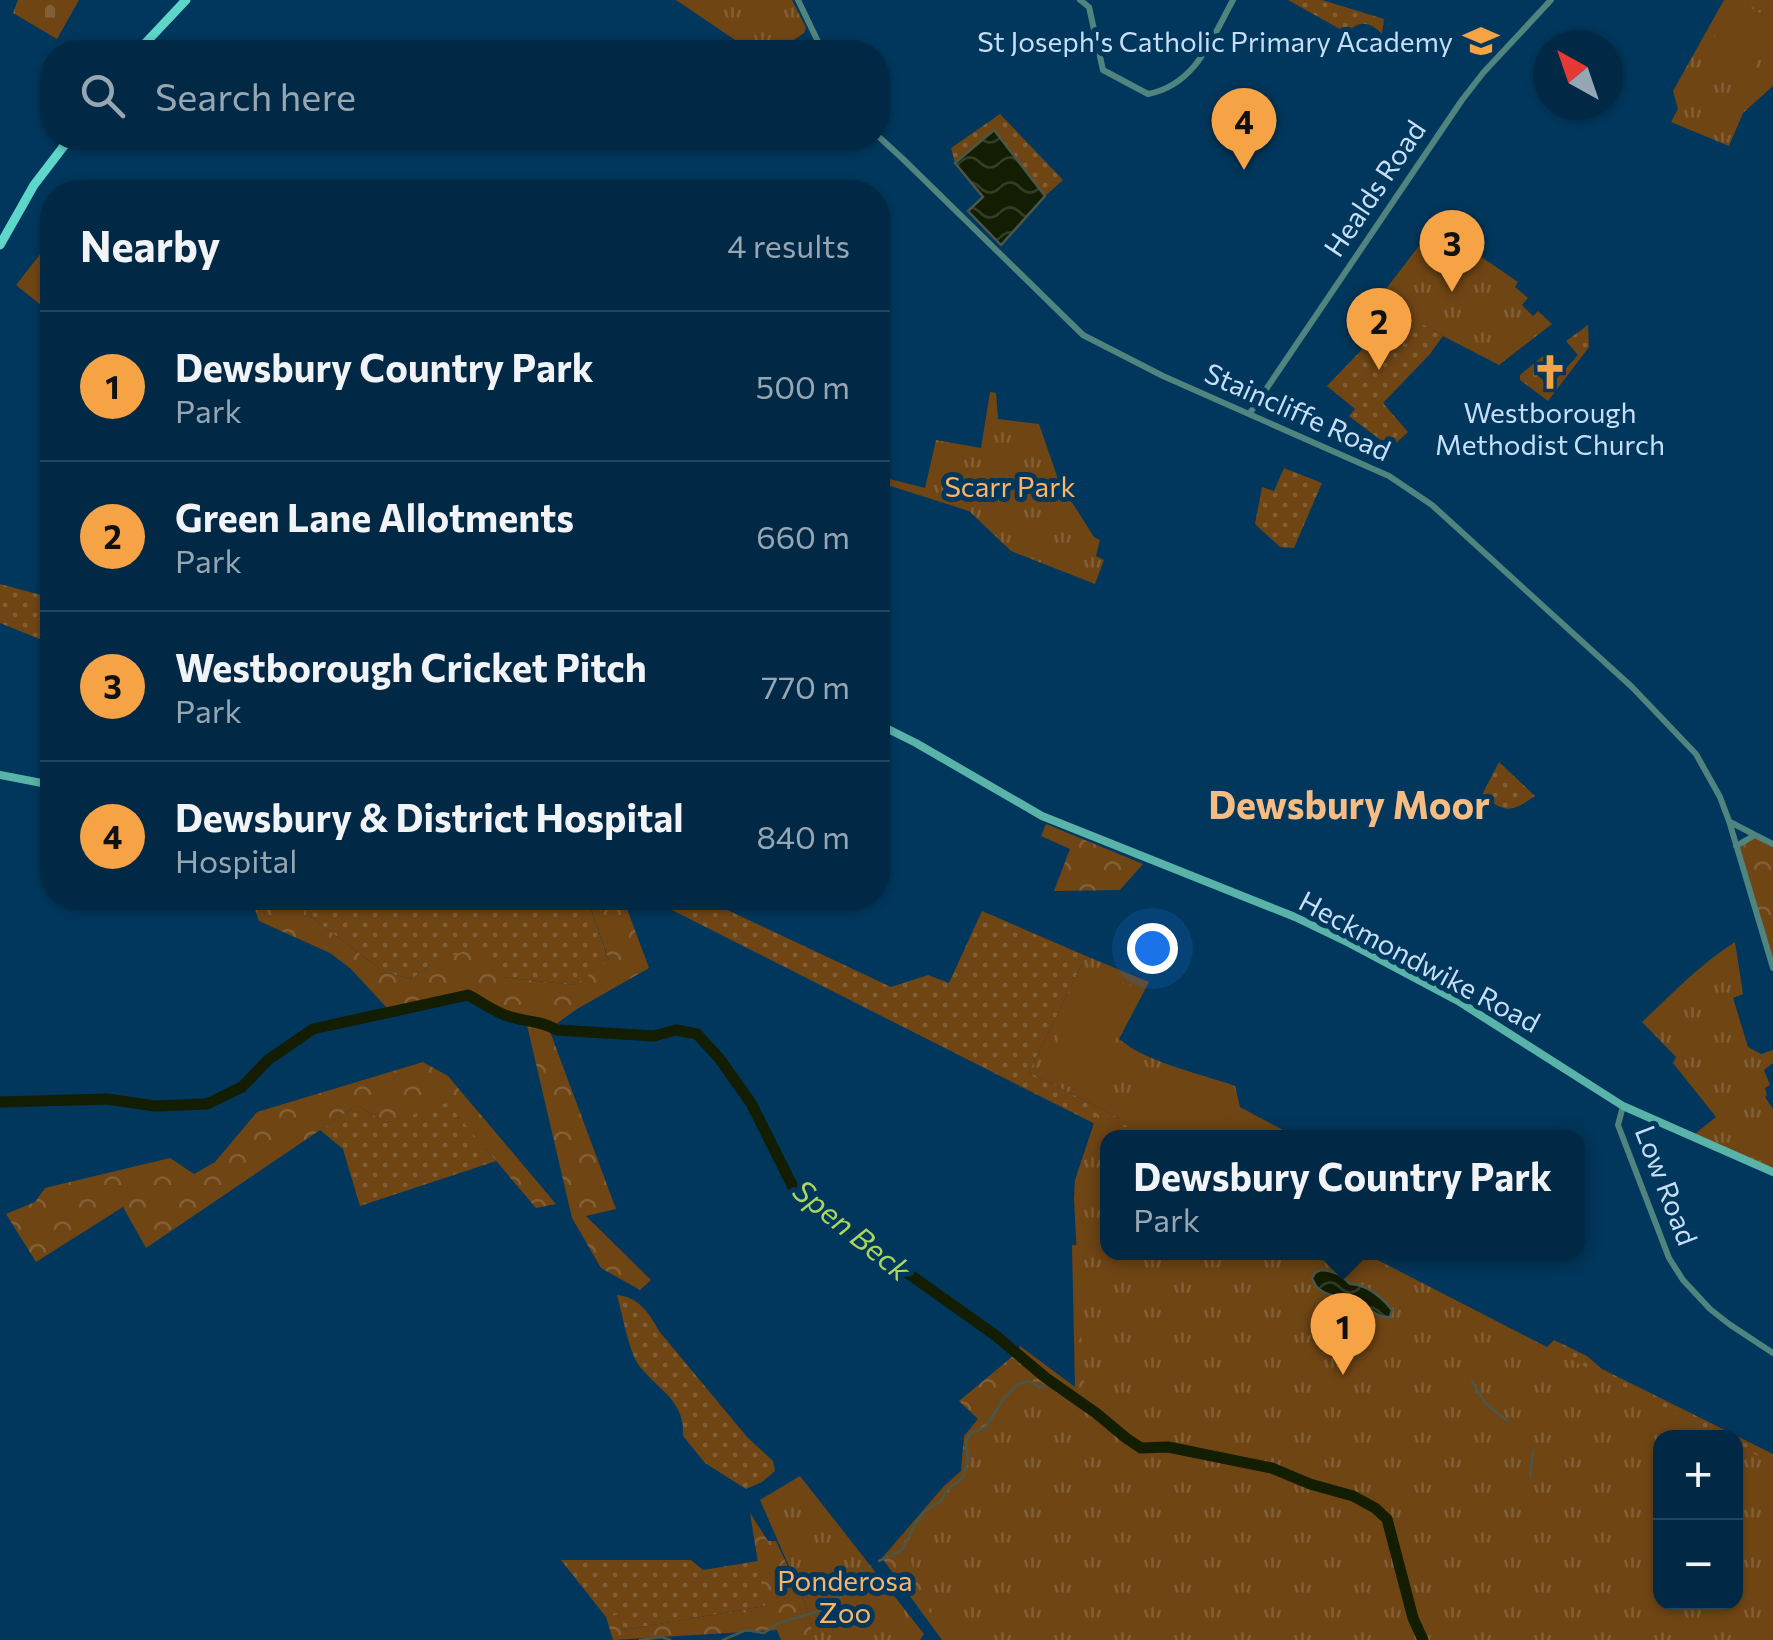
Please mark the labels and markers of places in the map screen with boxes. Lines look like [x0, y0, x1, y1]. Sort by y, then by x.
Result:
school or university icon: St Joseph's Catholic Primary Academy [1462, 22, 1500, 60]
place label: St Joseph's Catholic Primary Academy [977, 24, 1453, 58]
pin: 4 [1212, 88, 1276, 170]
pin: 3 [1420, 210, 1484, 292]
pin: 2 [1346, 288, 1412, 370]
church icon: Westborough Methodist Church [1531, 353, 1569, 391]
place label: Westborough Methodist Church [1435, 395, 1665, 461]
pin: 1 [1310, 1292, 1376, 1375]

